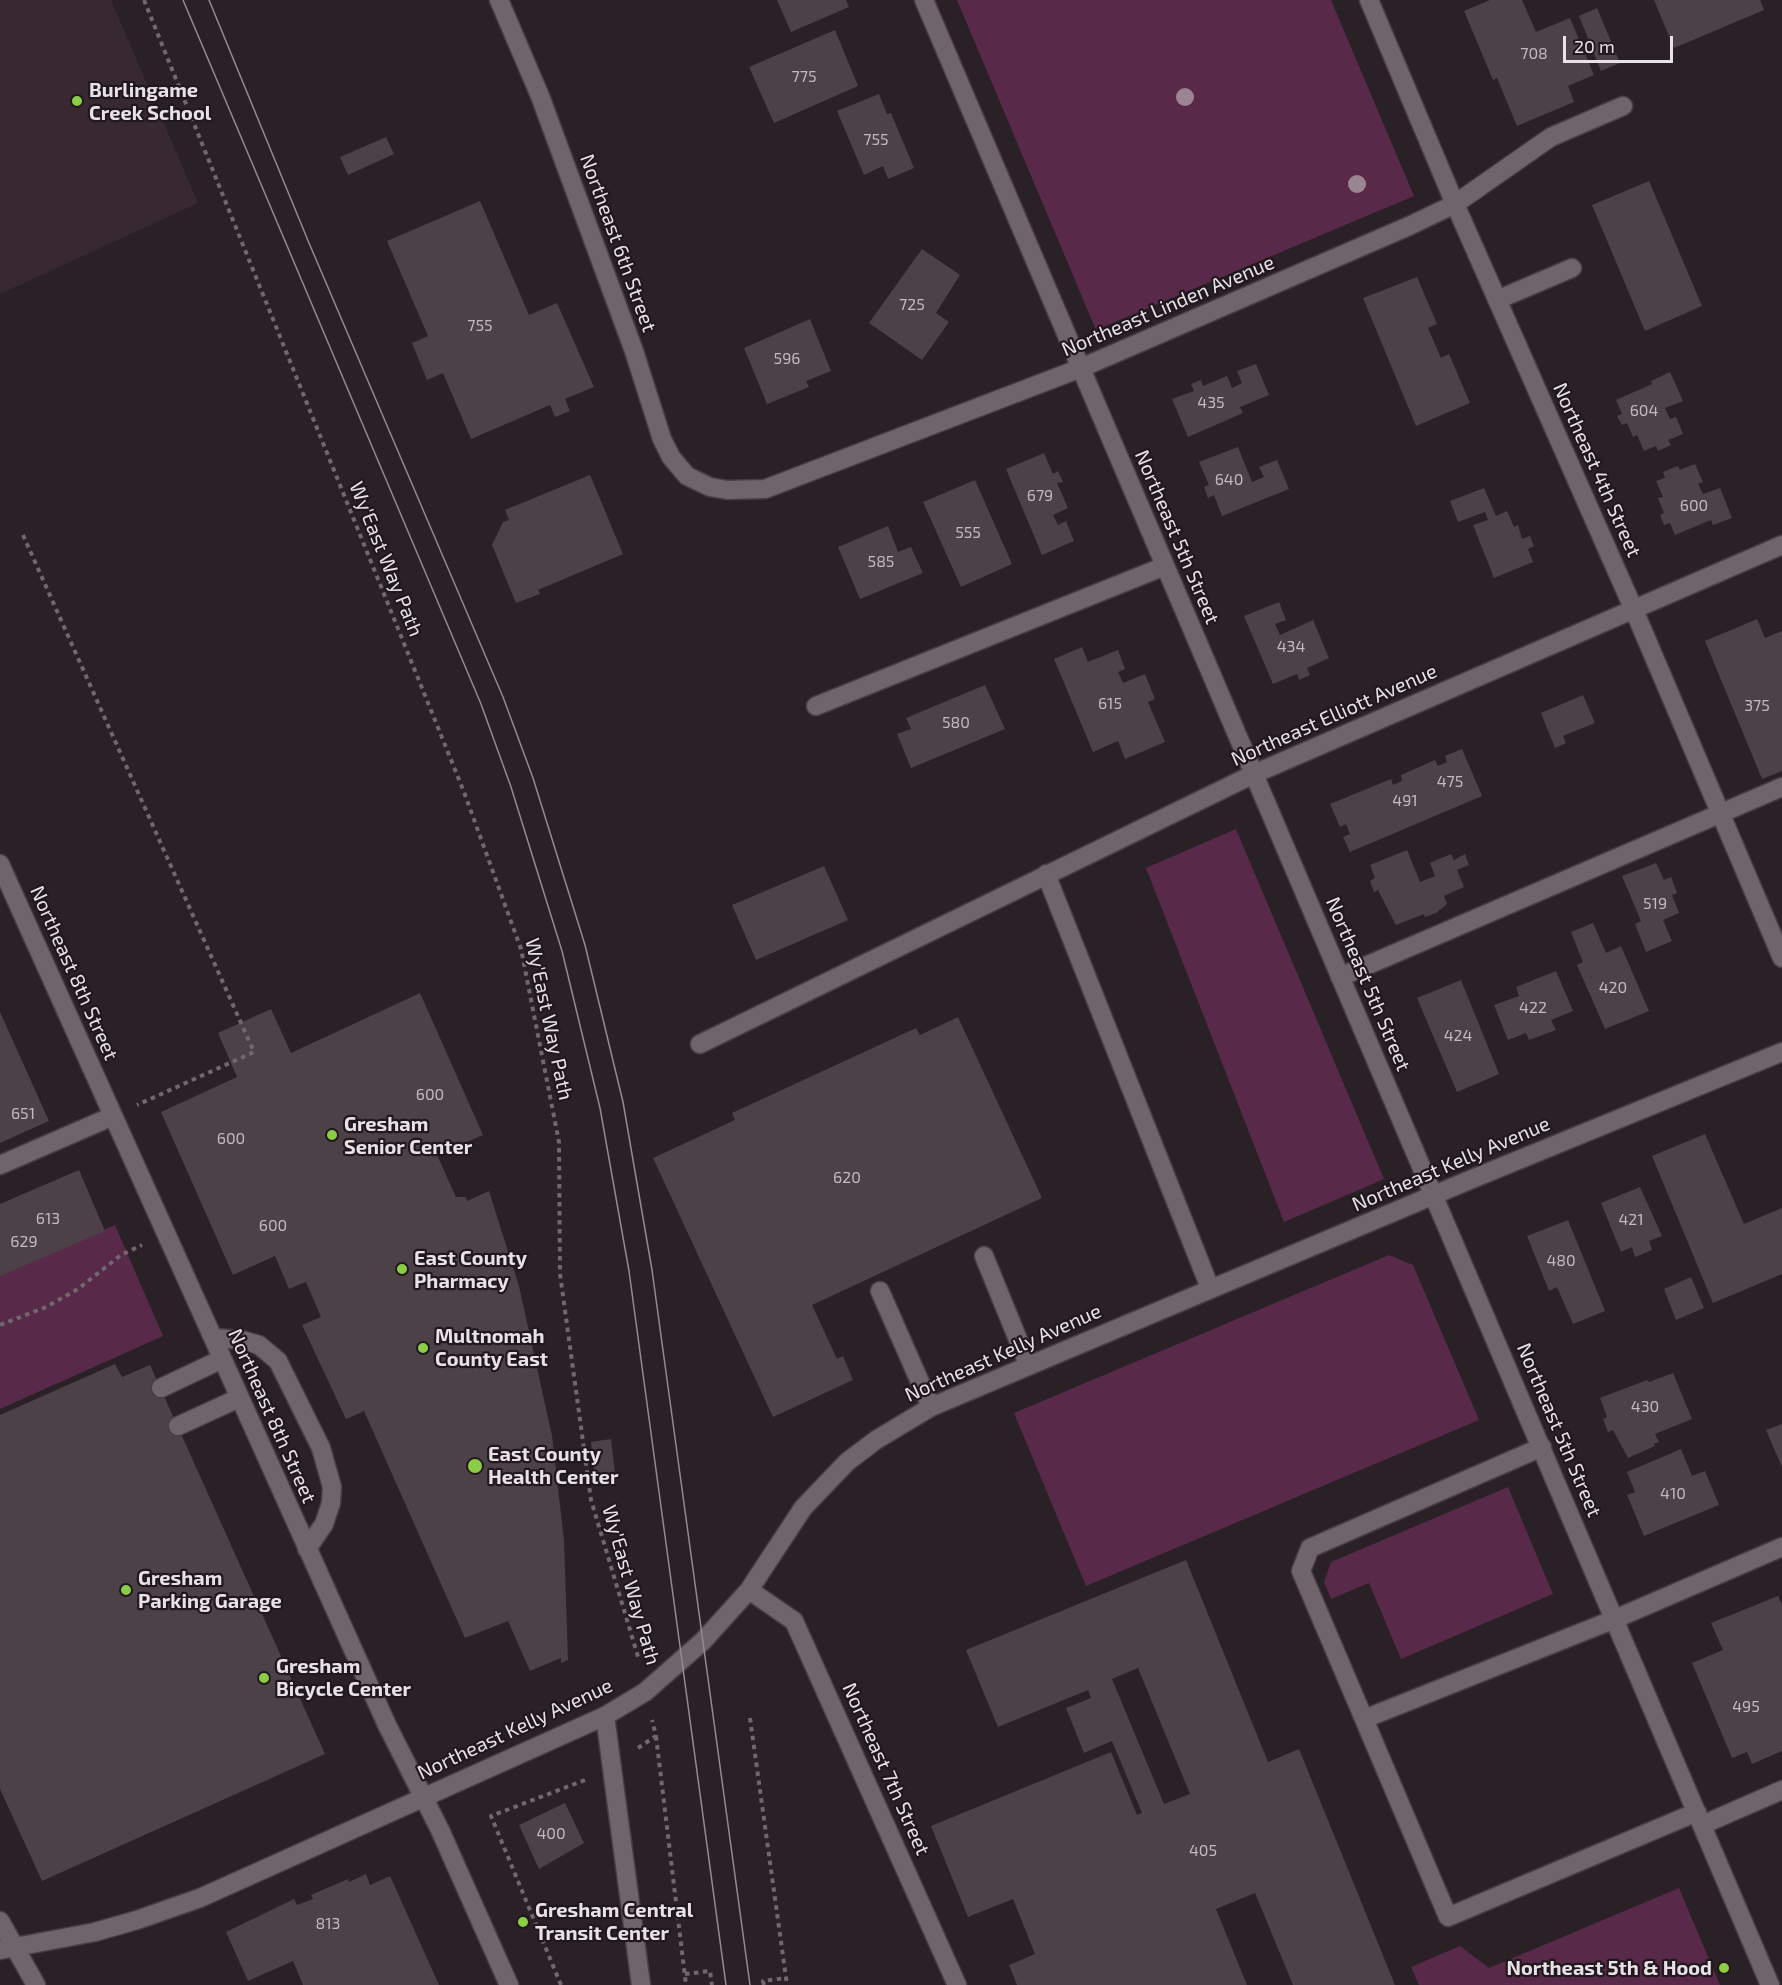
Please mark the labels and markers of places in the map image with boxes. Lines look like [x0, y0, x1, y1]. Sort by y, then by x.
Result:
place label: Burlingame Creek School [89, 78, 211, 125]
marker: Burlingame Creek School [70, 94, 84, 108]
place label: Gresham Senior Center [344, 1112, 472, 1159]
marker: Gresham Senior Center [325, 1128, 339, 1142]
place label: East County Pharmacy [414, 1246, 527, 1293]
marker: East County Pharmacy [395, 1262, 409, 1276]
place label: Multnomah County East [435, 1324, 548, 1371]
marker: Multnomah County East [416, 1341, 430, 1355]
place label: East County Health Center [488, 1442, 618, 1489]
marker: East County Health Center [466, 1457, 484, 1475]
place label: Gresham Parking Garage [138, 1566, 282, 1613]
marker: Gresham Parking Garage [119, 1583, 133, 1597]
place label: Gresham Bicycle Center [276, 1654, 411, 1701]
marker: Gresham Bicycle Center [257, 1671, 271, 1685]
place label: Gresham Central Transit Center [535, 1898, 693, 1945]
marker: Gresham Central Transit Center [516, 1915, 530, 1929]
place label: Northeast 5th & Hood [1507, 1956, 1712, 1980]
marker: Northeast 5th & Hood [1717, 1961, 1731, 1975]

